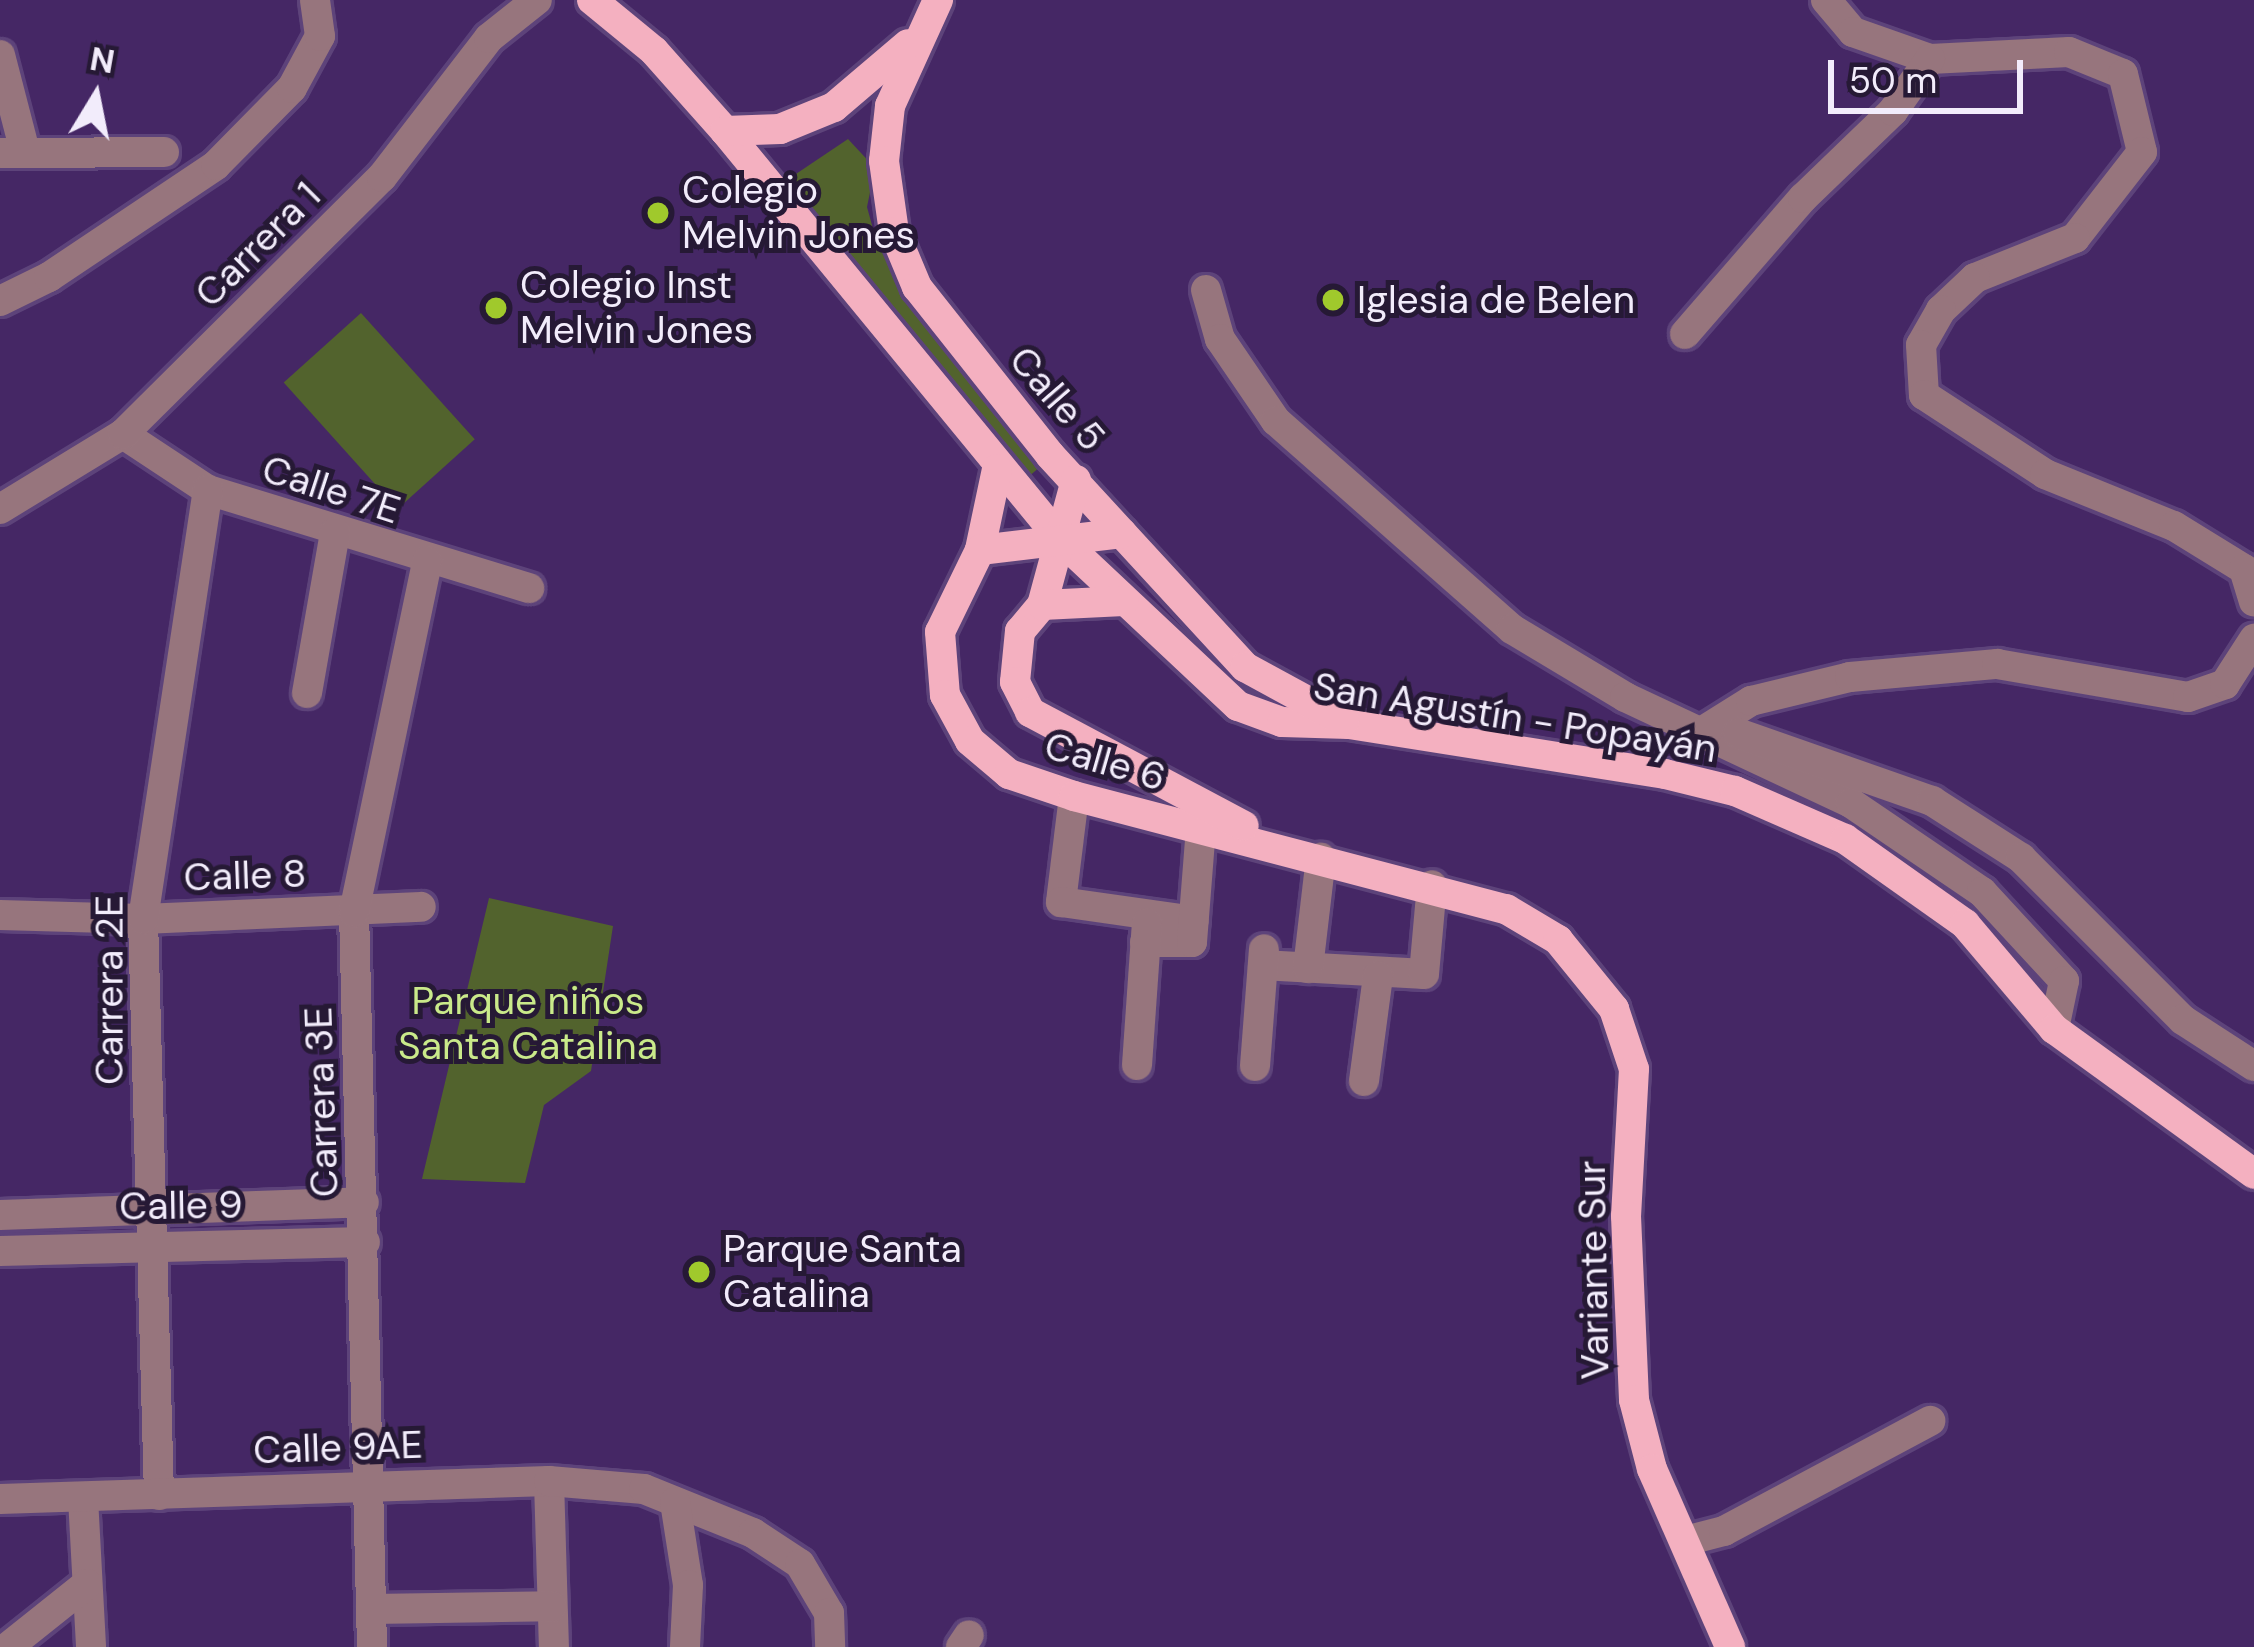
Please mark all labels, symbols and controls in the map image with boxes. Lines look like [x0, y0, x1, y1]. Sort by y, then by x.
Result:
north arrow [36, 36, 156, 156]
scale bar [1834, 36, 2029, 110]
text: N [87, 37, 118, 83]
text: 50 m [1849, 57, 1937, 104]
place label: Colegio Melvin Jones [682, 168, 915, 259]
street label: Carrera 1 [186, 173, 330, 317]
marker: Colegio Melvin Jones [645, 200, 671, 226]
place label: Colegio Inst Melvin Jones [520, 263, 753, 354]
place label: Iglesia de Belen [1357, 277, 1635, 323]
marker: Iglesia de Belen [1320, 287, 1346, 313]
marker: Colegio Inst Melvin Jones [483, 295, 509, 321]
street label: Calle 5 [999, 337, 1115, 461]
street label: Calle 7E [256, 446, 406, 534]
street label: San Agustín - Popayán [1310, 663, 1720, 773]
street label: Calle 6 [1039, 722, 1171, 802]
street label: Calle 8 [183, 850, 307, 902]
street label: Carrera 2E [87, 895, 133, 1085]
park label: Parque niños Santa Catalina [398, 979, 658, 1070]
street label: Carrera 3E [295, 1006, 349, 1198]
street label: Variante Sur [1569, 1160, 1619, 1380]
street label: Calle 9 [119, 1182, 243, 1230]
place label: Parque Santa Catalina [723, 1227, 962, 1318]
marker: Parque Santa Catalina [686, 1259, 712, 1285]
street label: Calle 9AE [252, 1422, 424, 1474]

